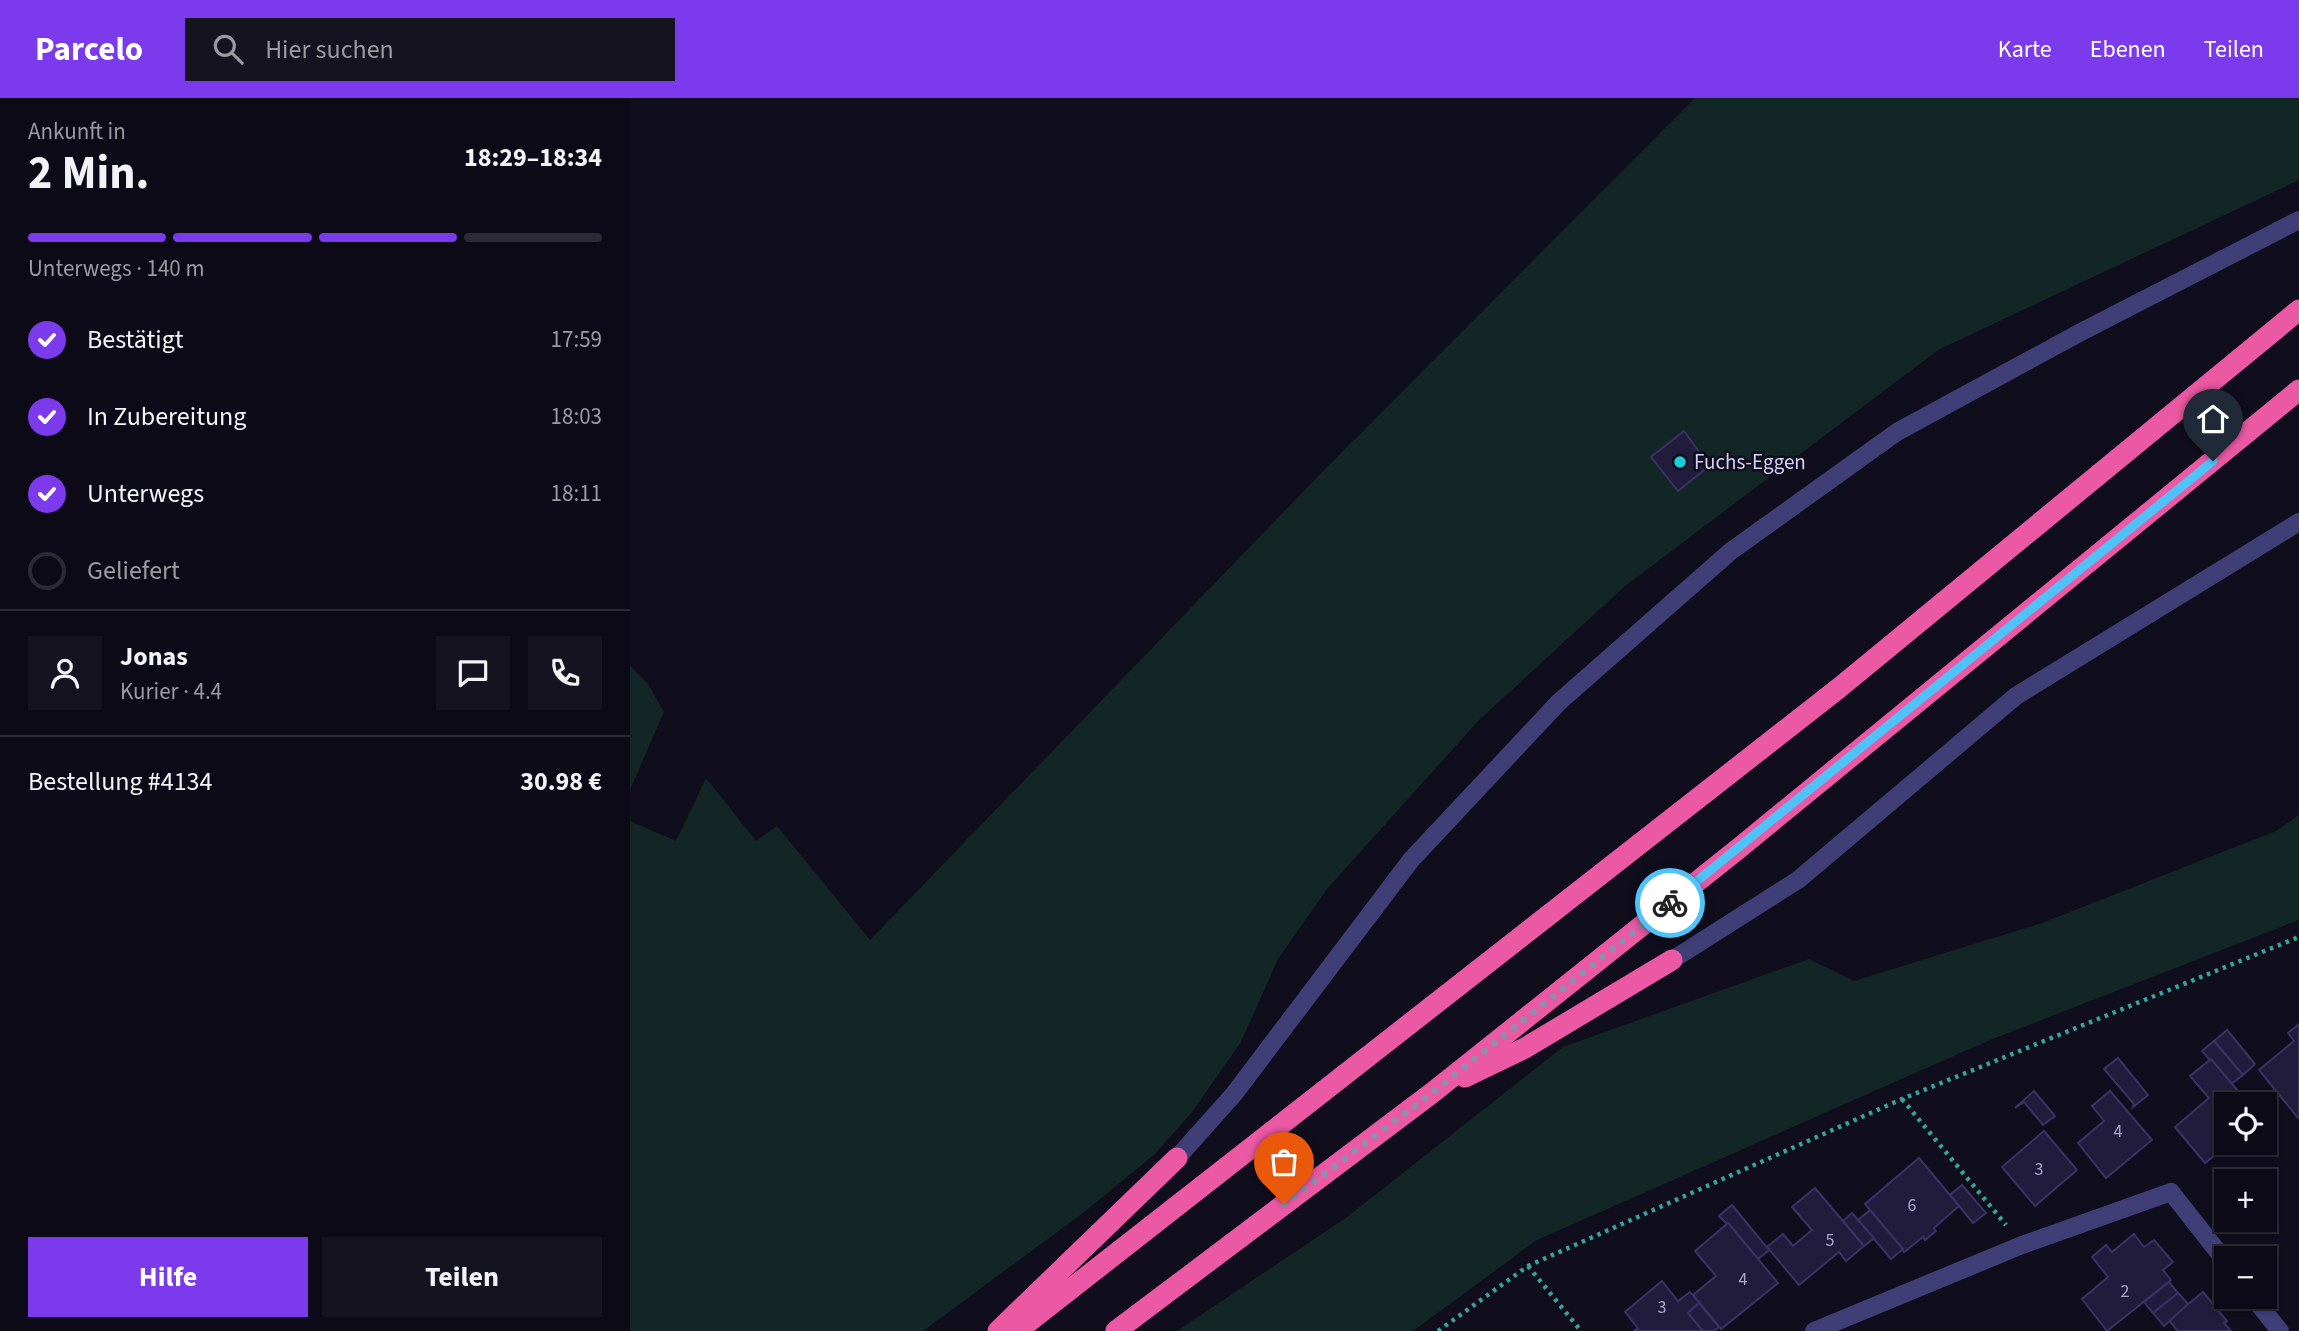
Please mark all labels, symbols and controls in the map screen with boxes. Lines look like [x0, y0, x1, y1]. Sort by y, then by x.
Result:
search box [185, 18, 675, 81]
text: Parcelo [35, 26, 143, 73]
icon: search [209, 30, 247, 68]
text: Hier suchen [265, 31, 394, 68]
text: Karte [1998, 32, 2052, 67]
text: Ebenen [2090, 32, 2166, 67]
text: Teilen [2204, 32, 2264, 67]
text: Ankunft in [28, 115, 126, 148]
text: 18:29–18:34 [464, 139, 602, 176]
text: 2 Min. [28, 141, 149, 206]
text: Unterwegs · 140 m [28, 252, 204, 285]
icon: check [28, 321, 66, 359]
text: Bestätigt [87, 321, 184, 358]
text: 17:59 [551, 323, 602, 356]
pin [2183, 389, 2243, 461]
icon: check [28, 398, 66, 436]
text: In Zubereitung [87, 398, 246, 435]
text: 18:03 [551, 400, 602, 433]
icon: home [2194, 400, 2232, 438]
place label: Fuchs-Eggen [1694, 447, 1806, 477]
marker: Fuchs-Eggen [1672, 454, 1688, 470]
icon: check [28, 475, 66, 513]
text: Unterwegs [87, 475, 204, 512]
text: 18:11 [551, 477, 602, 510]
text: Geliefert [87, 552, 180, 589]
button: person [28, 636, 102, 710]
button: chat [436, 636, 510, 710]
button: phone [528, 636, 602, 710]
text: Jonas [120, 638, 188, 675]
text: Kurier · 4.4 [120, 675, 222, 708]
text: Bestellung #4134 [28, 763, 212, 800]
text: 30.98 € [520, 763, 602, 800]
courier [1635, 868, 1705, 938]
icon: bike [1651, 884, 1689, 922]
map controls [2214, 1092, 2277, 1309]
button: locate [2214, 1092, 2277, 1155]
house number: 4 [2114, 1119, 2123, 1144]
pin [1254, 1132, 1314, 1204]
icon: bag [1265, 1143, 1303, 1181]
house number: 3 [2035, 1157, 2044, 1182]
button: + [2214, 1169, 2277, 1232]
house number: 6 [1908, 1193, 1917, 1218]
house number: 5 [1826, 1228, 1835, 1253]
button: Hilfe [28, 1237, 308, 1317]
button: Teilen [322, 1237, 602, 1317]
button: − [2214, 1246, 2277, 1309]
house number: 4 [1739, 1267, 1748, 1292]
house number: 2 [2121, 1279, 2130, 1304]
house number: 3 [1658, 1295, 1667, 1320]

